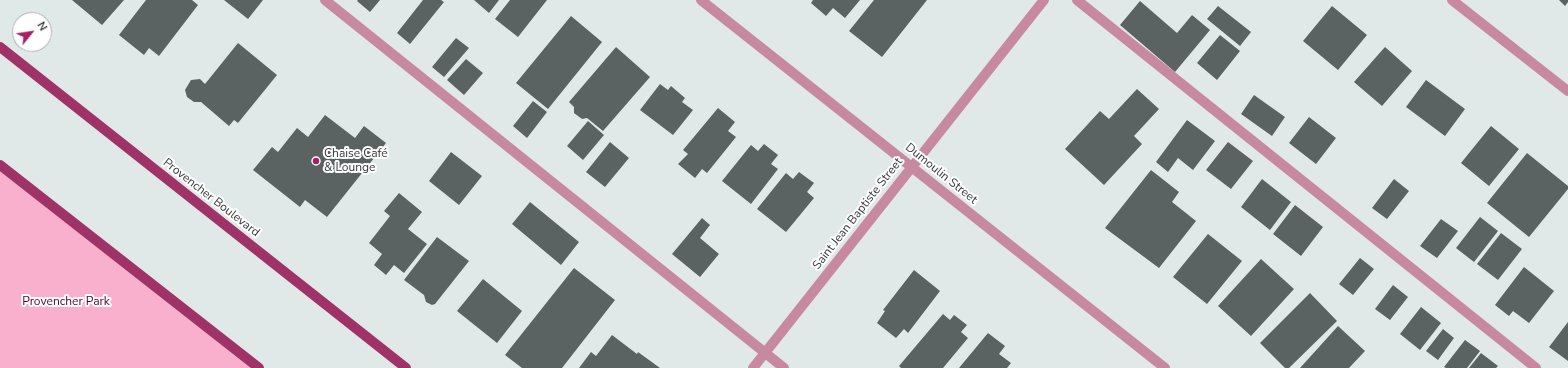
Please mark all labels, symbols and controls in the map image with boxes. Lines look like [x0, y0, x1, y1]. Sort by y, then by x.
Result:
north arrow [12, 12, 52, 52]
text: N [33, 19, 51, 34]
street label: Dumoulin Street [902, 141, 980, 207]
place label: Chaise Café & Lounge [324, 147, 388, 175]
street label: Saint Jean Baptiste Street [810, 155, 906, 273]
street label: Provencher Boulevard [160, 156, 262, 240]
marker: Chaise Café & Lounge [311, 156, 321, 166]
park label: Provencher Park [22, 295, 110, 309]

